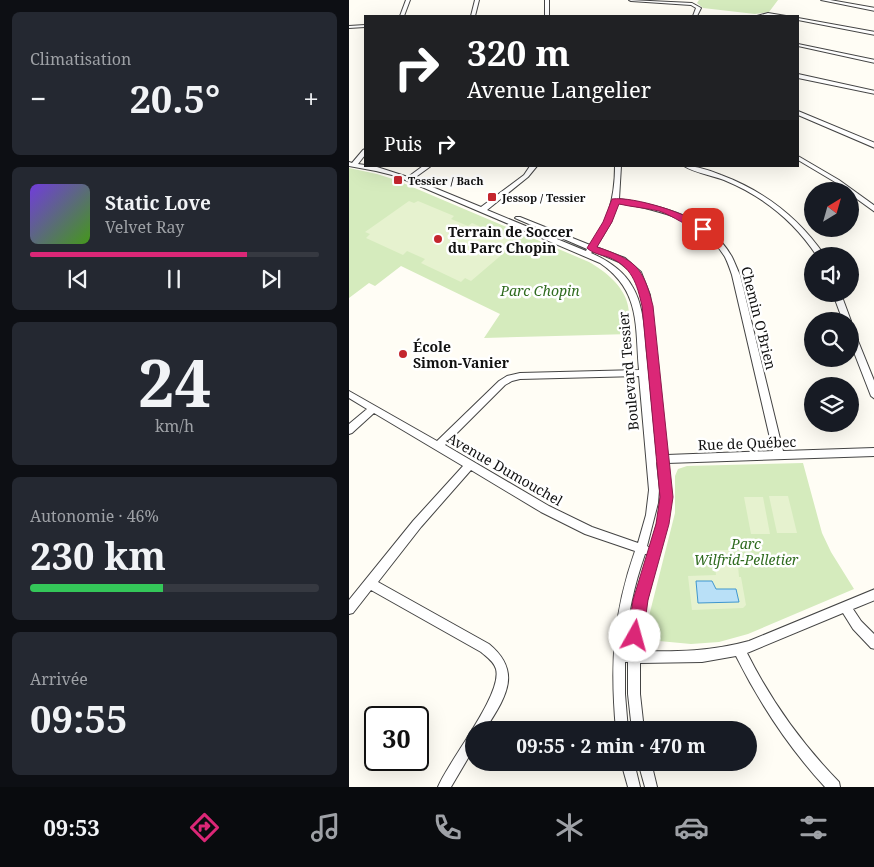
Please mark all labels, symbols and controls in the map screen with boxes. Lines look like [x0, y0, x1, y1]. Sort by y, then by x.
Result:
text: 320 m [467, 29, 570, 76]
icon: right [384, 35, 449, 100]
text: Climatisation [30, 48, 131, 70]
text: 20.5° [129, 72, 220, 124]
text: Avenue Langelier [467, 74, 651, 104]
text: − [30, 79, 46, 117]
text: + [303, 79, 319, 117]
icon: right [432, 130, 460, 158]
text: Puis [384, 131, 422, 157]
place label: Tessier / Bach [408, 173, 484, 188]
marker: Tessier / Bach [392, 174, 404, 186]
north arrow [804, 182, 859, 238]
map controls [804, 182, 859, 432]
text: Static Love [105, 190, 211, 216]
place label: Jessop / Tessier [501, 190, 586, 205]
marker: Jessop / Tessier [486, 191, 498, 203]
pin [682, 208, 724, 250]
icon: arrive [689, 215, 717, 243]
text: Velvet Ray [105, 216, 184, 238]
place label: Terrain de Soccer du Parc Chopin [448, 222, 573, 257]
marker: Terrain de Soccer du Parc Chopin [432, 233, 444, 245]
button: sound [804, 247, 859, 302]
street label: Chemin O'Brien [737, 264, 781, 372]
icon: previous [64, 265, 92, 293]
icon: pause [160, 265, 188, 293]
icon: next [257, 265, 285, 293]
park label: Parc Chopin [499, 281, 580, 300]
street label: Boulevard Tessier [613, 310, 643, 431]
button: search [804, 312, 859, 367]
place label: École Simon-Vanier [413, 337, 510, 372]
text: 24 [138, 338, 211, 426]
marker: École Simon-Vanier [397, 348, 409, 360]
button: layers [804, 377, 859, 432]
text: km/h [155, 415, 194, 437]
street label: Avenue Dumouchel [444, 428, 567, 510]
street label: Rue de Québec [697, 432, 797, 454]
text: Autonomie · 46% [30, 505, 159, 527]
text: 230 km [30, 529, 166, 581]
park label: Parc Wilfrid-Pelletier [694, 534, 799, 569]
position arrow [608, 609, 660, 661]
text: Arrivée [30, 668, 88, 690]
text: 09:55 [30, 692, 127, 744]
speed limit sign: 30 [364, 706, 429, 771]
text: 09:55 · 2 min · 470 m [516, 733, 706, 759]
icon: directions [187, 810, 222, 845]
icon: music [308, 810, 343, 845]
icon: phone [430, 810, 465, 845]
icon: climate [552, 810, 587, 845]
icon: car [674, 810, 709, 845]
icon: filters [796, 810, 831, 845]
text: 09:53 [43, 812, 100, 842]

